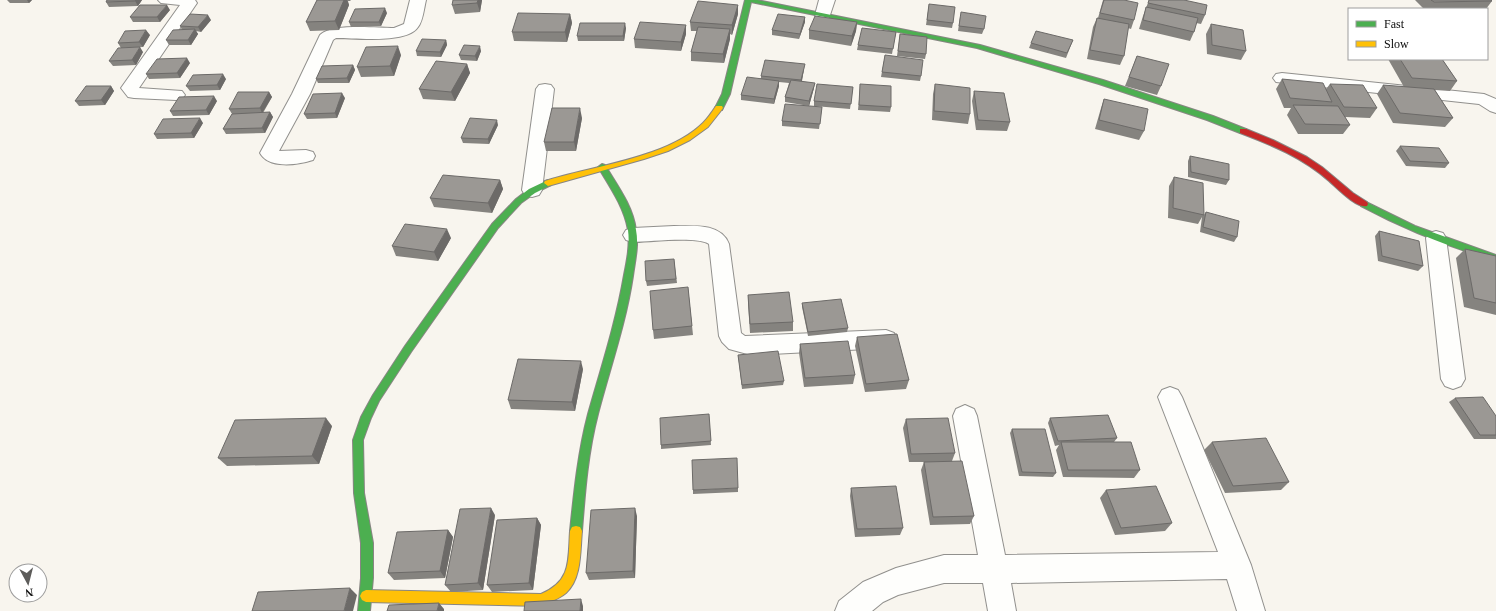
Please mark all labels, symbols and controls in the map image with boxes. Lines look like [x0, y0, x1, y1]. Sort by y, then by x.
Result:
legend [1348, 8, 1488, 60]
text: Fast [1384, 17, 1405, 31]
text: Slow [1384, 37, 1409, 51]
north arrow [8, 563, 48, 603]
text: N [24, 586, 34, 599]

